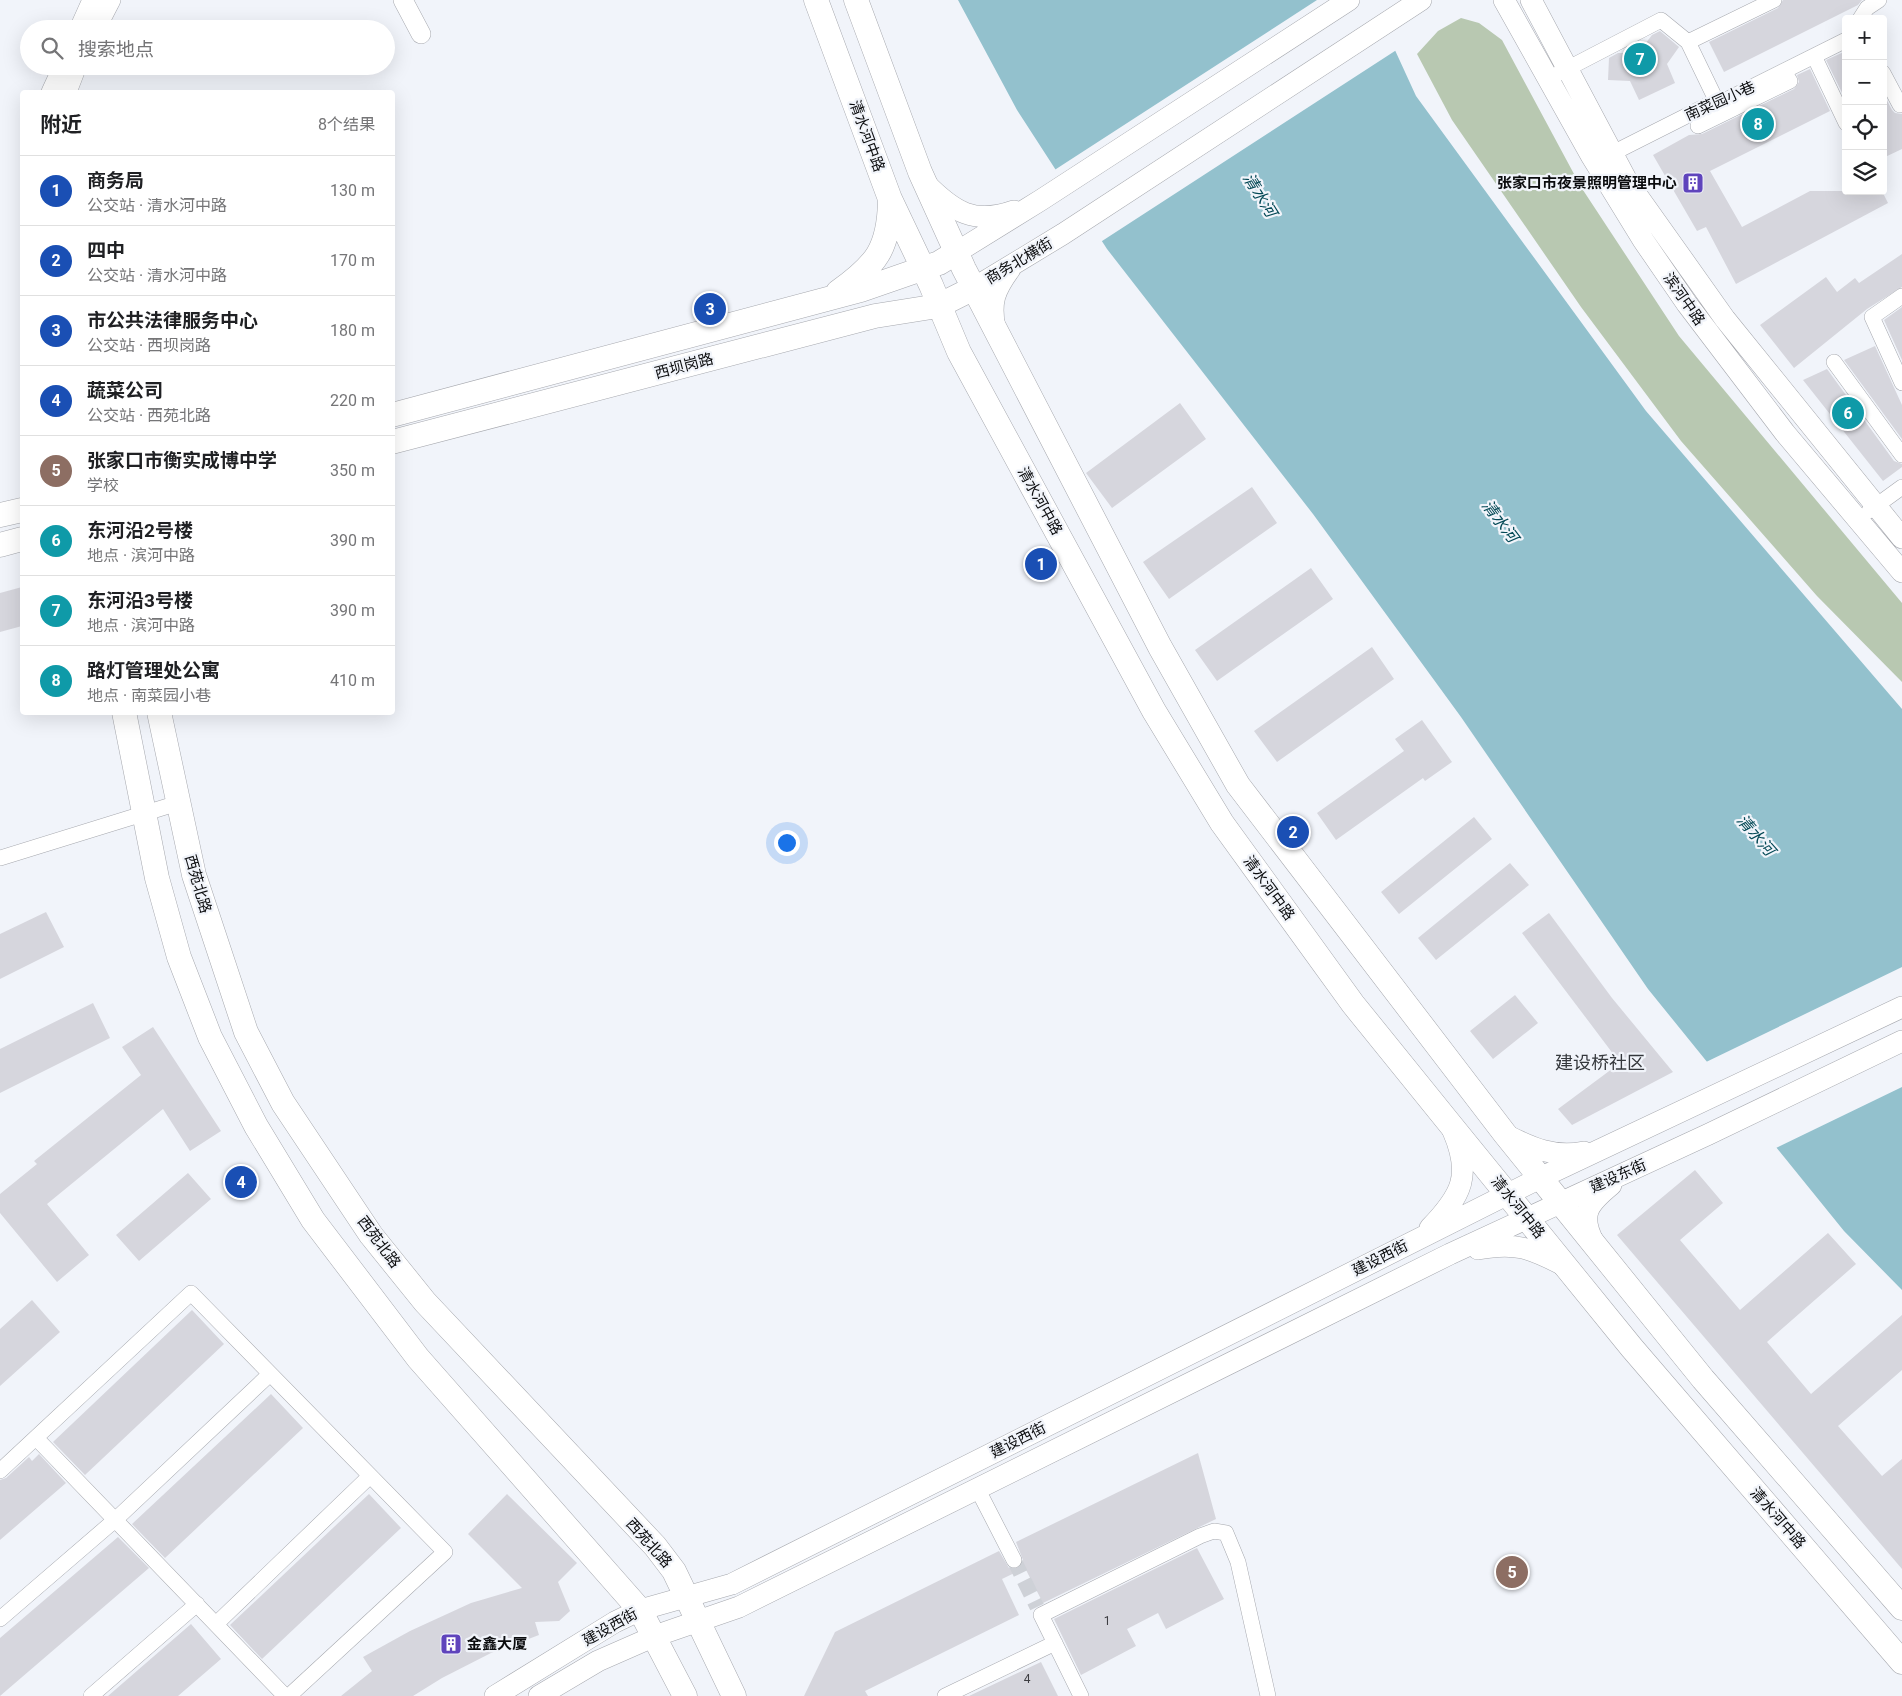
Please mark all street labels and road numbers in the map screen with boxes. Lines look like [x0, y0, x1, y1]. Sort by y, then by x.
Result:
street label: 南菜园小巷 [1682, 78, 1758, 124]
street label: 清水河中路 [846, 98, 888, 174]
street label: 商务北横街 [982, 234, 1056, 288]
street label: 滨河中路 [1659, 269, 1709, 329]
street label: 西坝岗路 [653, 350, 715, 382]
street label: 清水河中路 [1014, 464, 1066, 538]
street label: 清水河中路 [1240, 852, 1298, 924]
street label: 西苑北路 [181, 853, 215, 915]
street label: 建设东街 [1587, 1156, 1649, 1196]
street label: 清水河中路 [1487, 1172, 1549, 1242]
street label: 西苑北路 [354, 1213, 404, 1271]
street label: 建设西街 [1349, 1236, 1411, 1280]
street label: 建设西街 [987, 1418, 1049, 1462]
street label: 清水河中路 [1747, 1484, 1809, 1552]
street label: 西苑北路 [622, 1515, 676, 1571]
street label: 建设西街 [579, 1605, 641, 1649]

